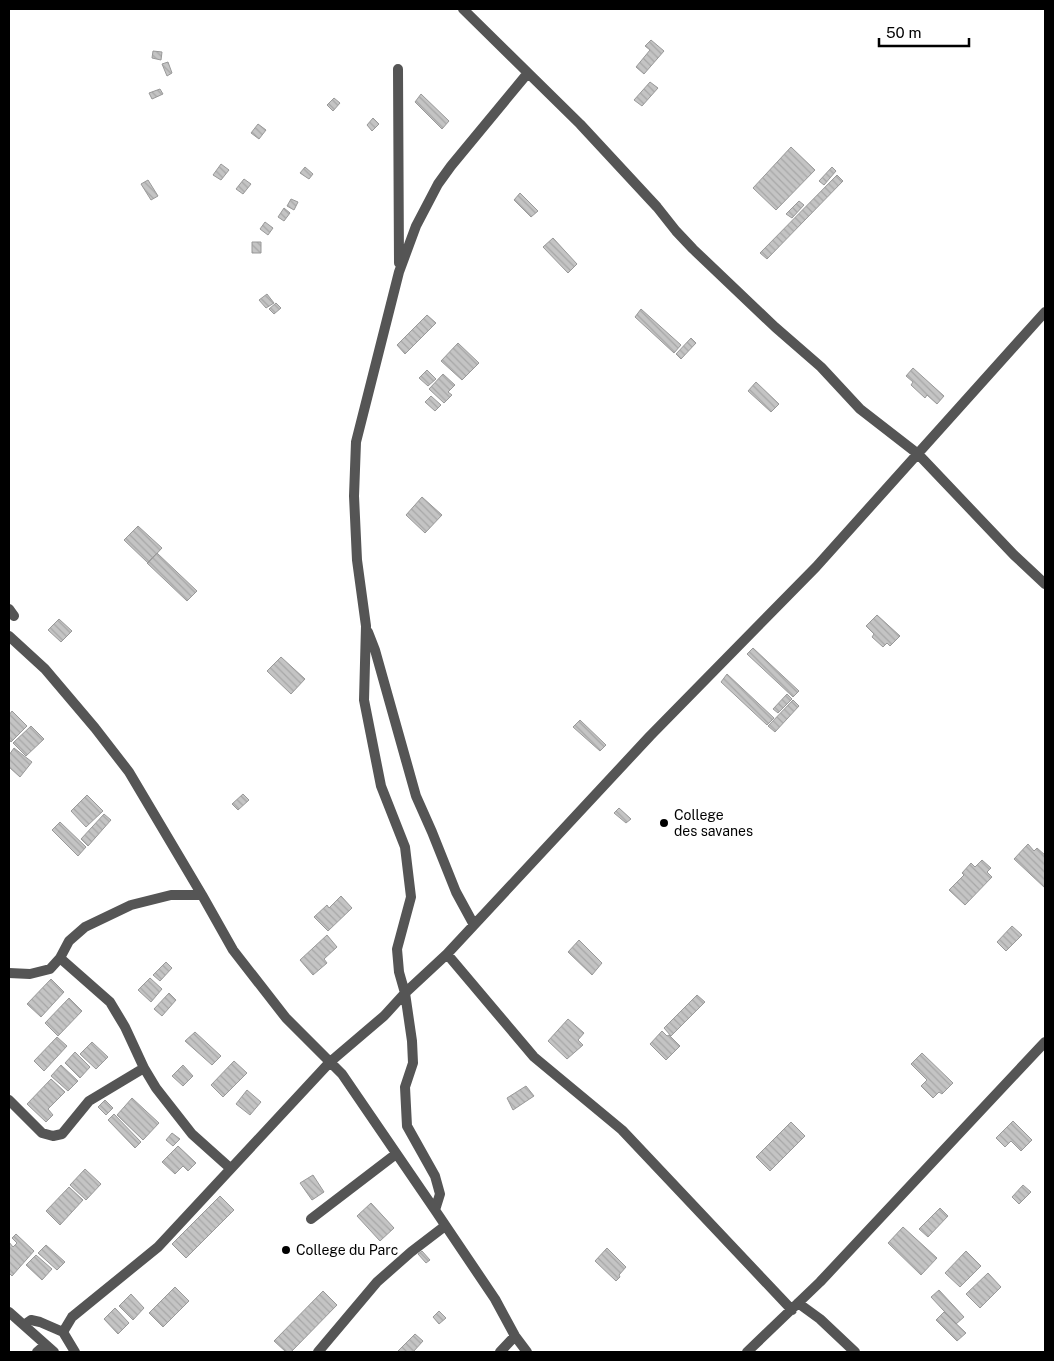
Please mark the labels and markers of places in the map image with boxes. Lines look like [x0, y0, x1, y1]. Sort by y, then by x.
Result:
place label: College des savanes [674, 807, 753, 839]
marker: College des savanes [658, 817, 670, 829]
place label: College du Parc [296, 1242, 398, 1258]
marker: College du Parc [280, 1244, 292, 1256]

